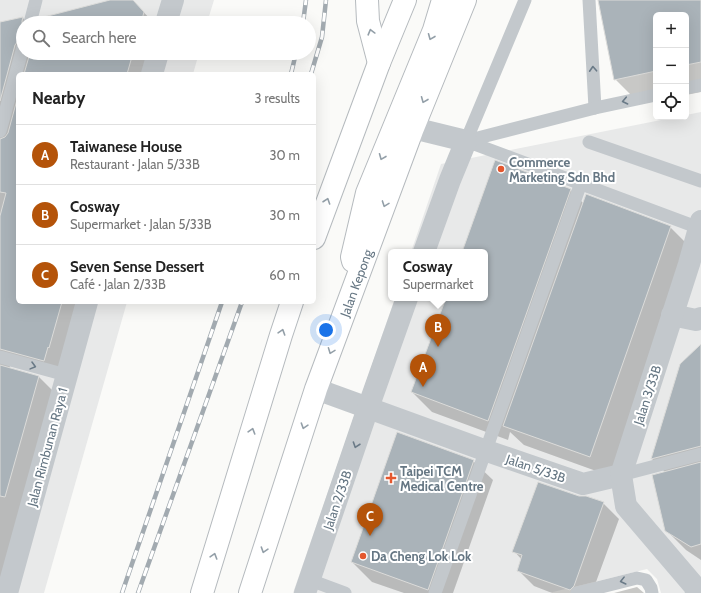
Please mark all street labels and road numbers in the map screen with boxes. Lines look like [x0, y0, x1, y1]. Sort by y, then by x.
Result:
street label: Jalan Kepong [336, 247, 376, 320]
street label: Jalan 3/33B [630, 363, 664, 428]
street label: Jalan Rimbunan Raya 1 [23, 386, 71, 509]
street label: Jalan 5/33B [503, 450, 568, 486]
street label: Jalan 2/33B [319, 468, 355, 533]

